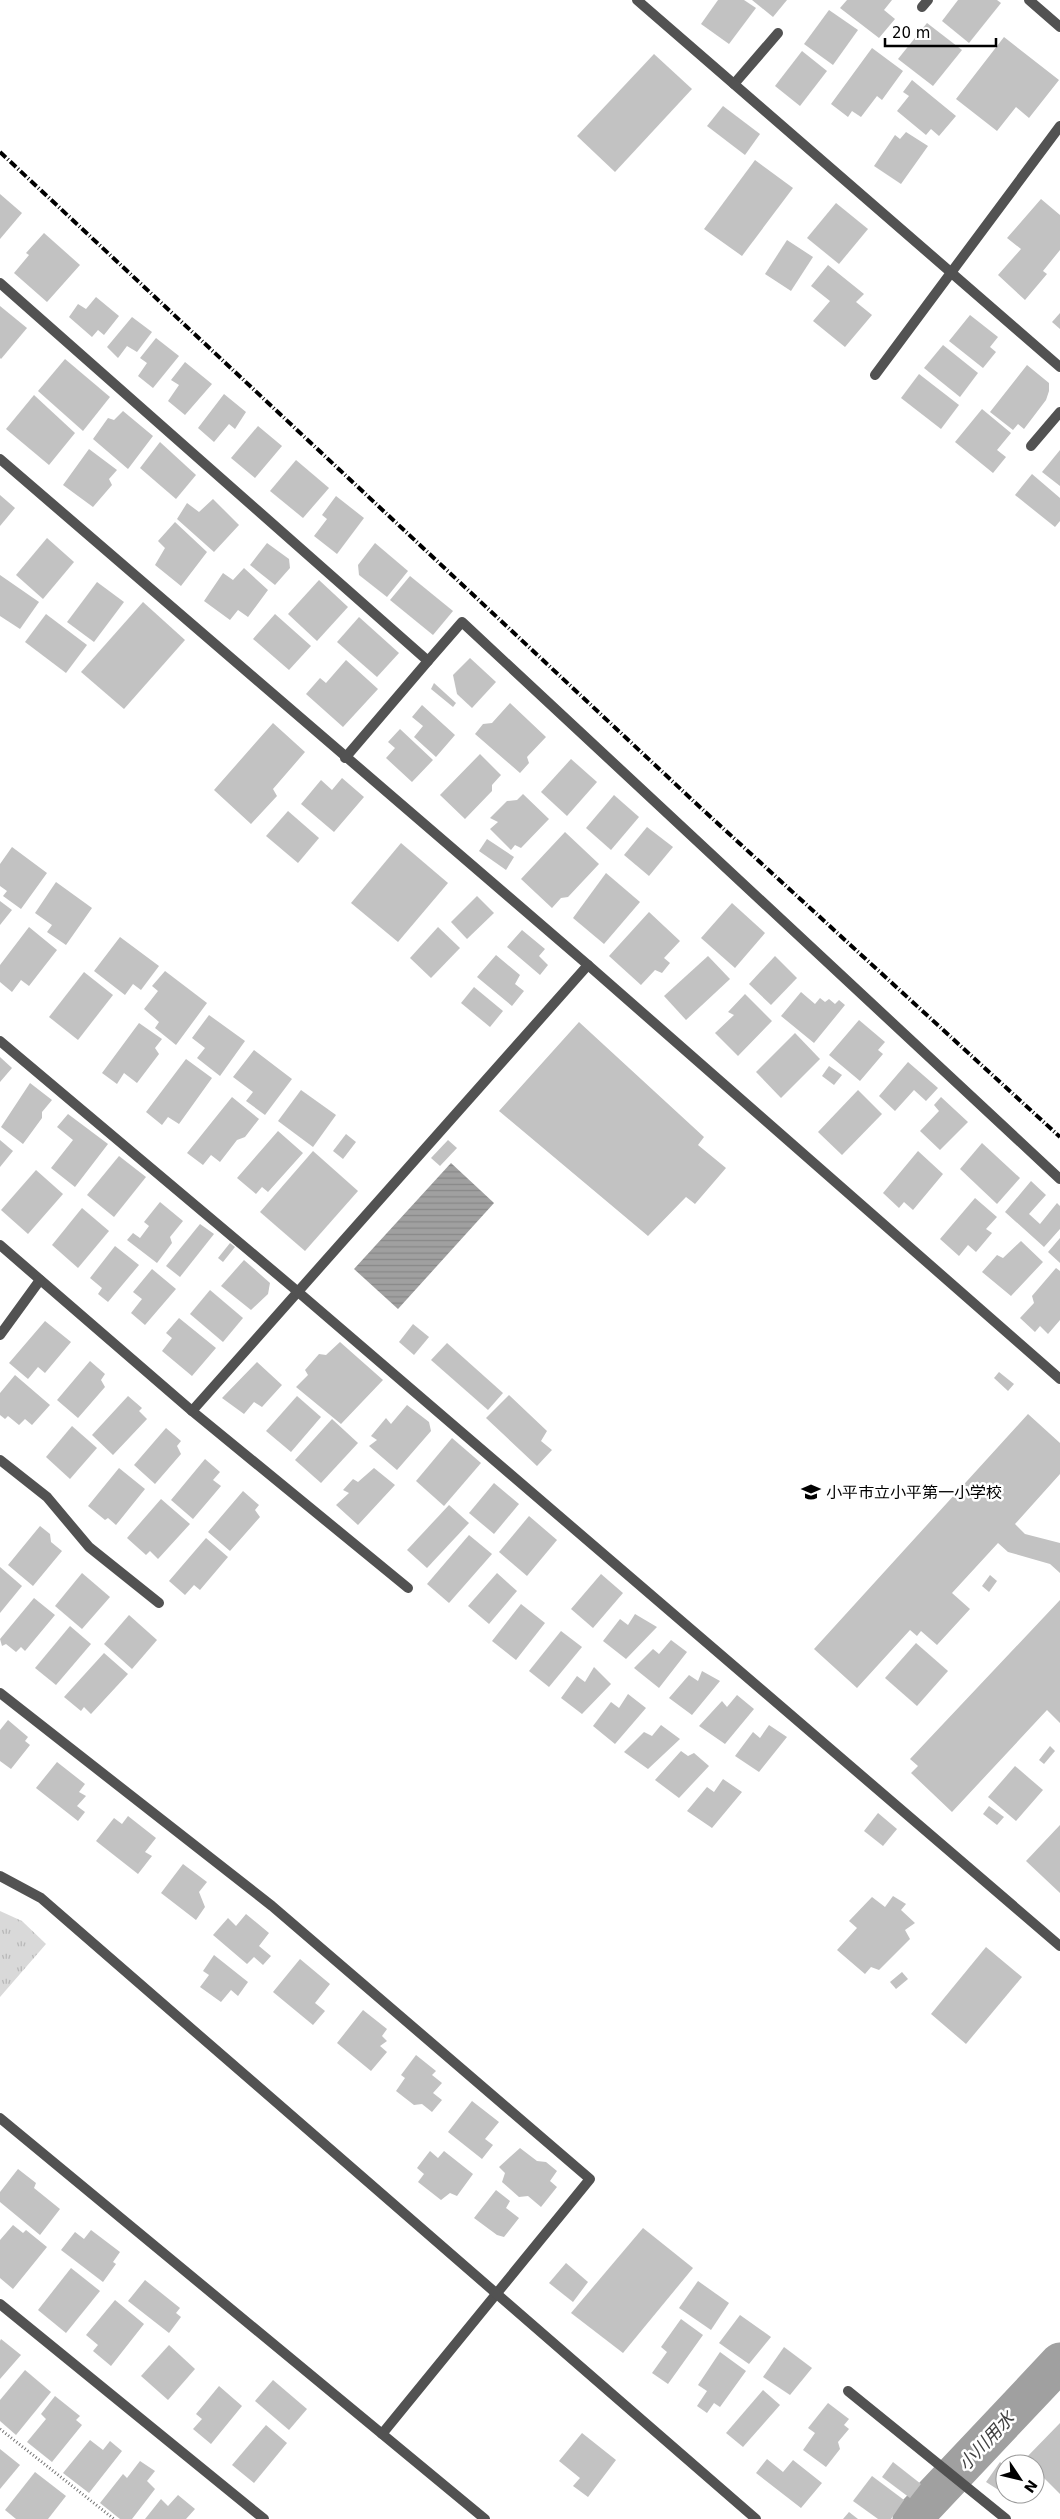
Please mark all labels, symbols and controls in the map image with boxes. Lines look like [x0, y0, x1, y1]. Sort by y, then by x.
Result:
scale bar [885, 15, 996, 47]
text: 20 m [892, 24, 930, 42]
school or university icon: 小平市立小平第一小学校 [800, 1481, 822, 1503]
place label: 小平市立小平第一小学校 [826, 1483, 1002, 1502]
water label: 小川用水 [954, 2406, 1020, 2474]
north arrow [995, 2454, 1045, 2504]
text: N [1021, 2477, 1041, 2496]

